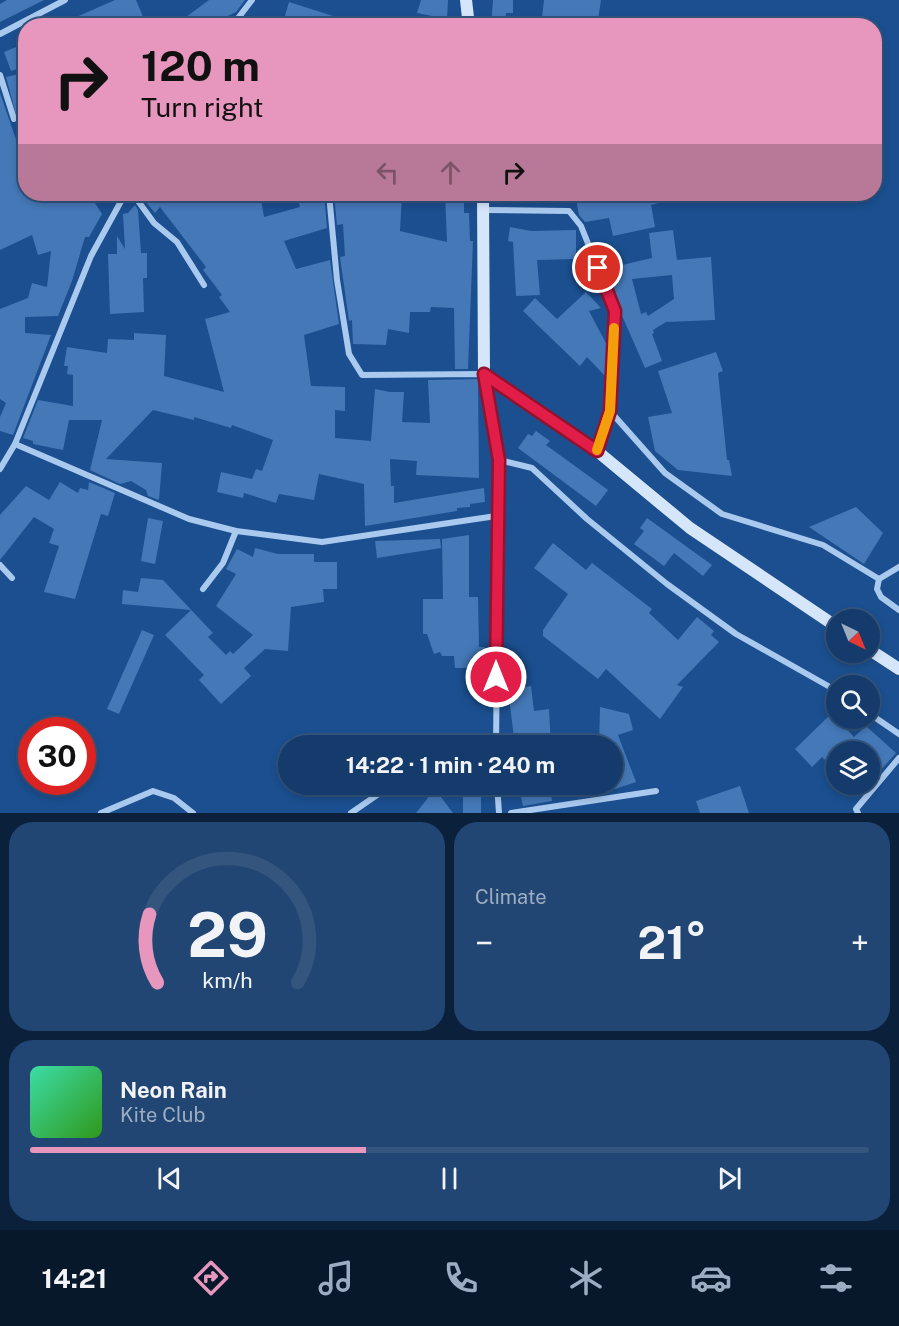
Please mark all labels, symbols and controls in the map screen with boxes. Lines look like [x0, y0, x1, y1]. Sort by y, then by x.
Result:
text: 120 m [141, 41, 260, 90]
icon: right [42, 42, 120, 120]
text: Turn right [141, 91, 264, 123]
icon: left [371, 156, 404, 189]
icon: ahead [434, 156, 467, 189]
icon: right [497, 156, 530, 189]
pin [572, 242, 623, 293]
icon: arrive [581, 251, 614, 284]
north arrow [826, 609, 880, 663]
map controls [826, 609, 880, 795]
position arrow [464, 645, 528, 709]
button: search [826, 675, 880, 729]
speed limit sign: 30 [18, 717, 96, 795]
button: layers [826, 741, 880, 795]
text: 14:22 · 1 min · 240 m [346, 752, 555, 778]
text: Climate [475, 885, 547, 909]
text: 29 [187, 898, 267, 971]
text: 21° [637, 916, 707, 969]
text: − [475, 924, 493, 962]
text: + [851, 924, 869, 962]
text: km/h [202, 969, 252, 994]
text: Neon Rain [120, 1077, 227, 1103]
text: Kite Club [120, 1103, 205, 1127]
icon: previous [153, 1162, 186, 1195]
icon: pause [433, 1162, 466, 1195]
icon: next [713, 1162, 746, 1195]
icon: directions [190, 1257, 232, 1299]
icon: music [315, 1257, 357, 1299]
icon: phone [440, 1257, 482, 1299]
icon: climate [565, 1257, 607, 1299]
icon: car [690, 1257, 732, 1299]
icon: filters [815, 1257, 857, 1299]
text: 14:21 [42, 1262, 107, 1294]

